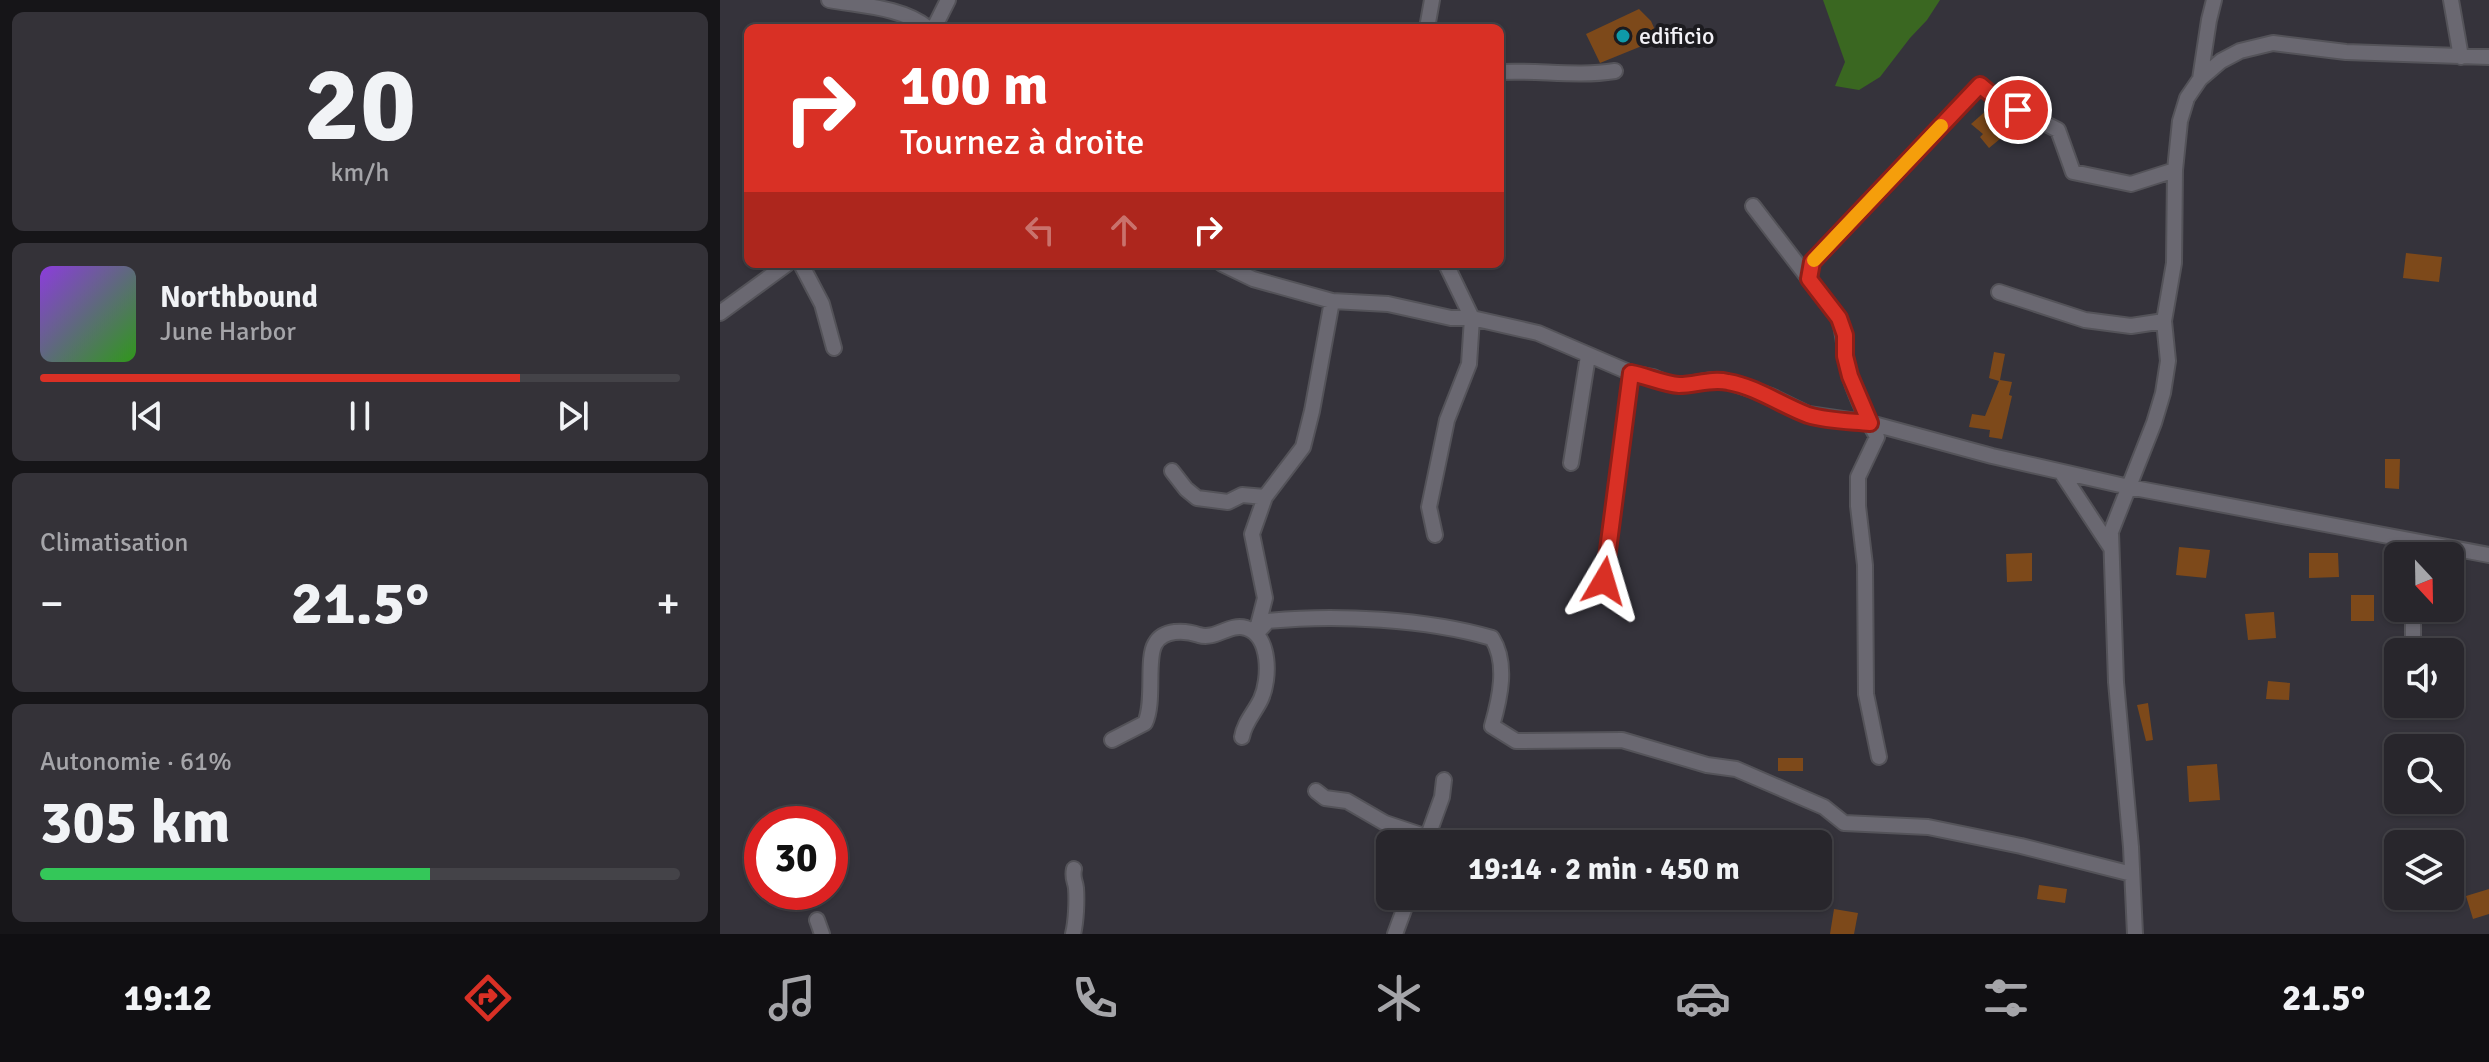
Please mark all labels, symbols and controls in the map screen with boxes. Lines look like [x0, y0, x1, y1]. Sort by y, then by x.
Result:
place label: edificio [1639, 21, 1715, 51]
marker: edificio [1614, 27, 1632, 45]
text: 20 [304, 41, 416, 169]
text: 100 m [900, 51, 1048, 120]
icon: right [768, 56, 872, 160]
pin [1984, 76, 2052, 144]
icon: arrive [1996, 88, 2040, 132]
text: Tournez à droite [900, 120, 1144, 165]
text: km/h [331, 157, 389, 189]
icon: left [1018, 208, 1062, 252]
icon: ahead [1102, 208, 1146, 252]
icon: right [1186, 208, 1230, 252]
text: Northbound [160, 279, 318, 316]
text: June Harbor [160, 316, 296, 348]
icon: previous [125, 394, 169, 438]
icon: pause [338, 394, 382, 438]
icon: next [551, 394, 595, 438]
text: Climatisation [40, 527, 189, 559]
position arrow [1562, 539, 1646, 623]
north arrow [2384, 542, 2464, 622]
map controls [2384, 542, 2464, 910]
text: 21.5° [291, 567, 429, 641]
text: − [40, 577, 64, 631]
text: + [656, 577, 680, 631]
button: sound [2384, 638, 2464, 718]
button: search [2384, 734, 2464, 814]
text: Autonomie · 61% [40, 746, 232, 778]
text: 305 km [40, 786, 230, 860]
speed limit sign: 30 [744, 806, 848, 910]
button: layers [2384, 830, 2464, 910]
text: 19:14 · 2 min · 450 m [1468, 851, 1740, 888]
icon: directions [460, 970, 516, 1026]
icon: music [764, 970, 820, 1026]
icon: phone [1067, 970, 1123, 1026]
icon: climate [1371, 970, 1427, 1026]
icon: car [1675, 970, 1731, 1026]
icon: filters [1978, 970, 2034, 1026]
text: 19:12 [124, 976, 212, 1021]
text: 21.5° [2282, 976, 2365, 1021]

